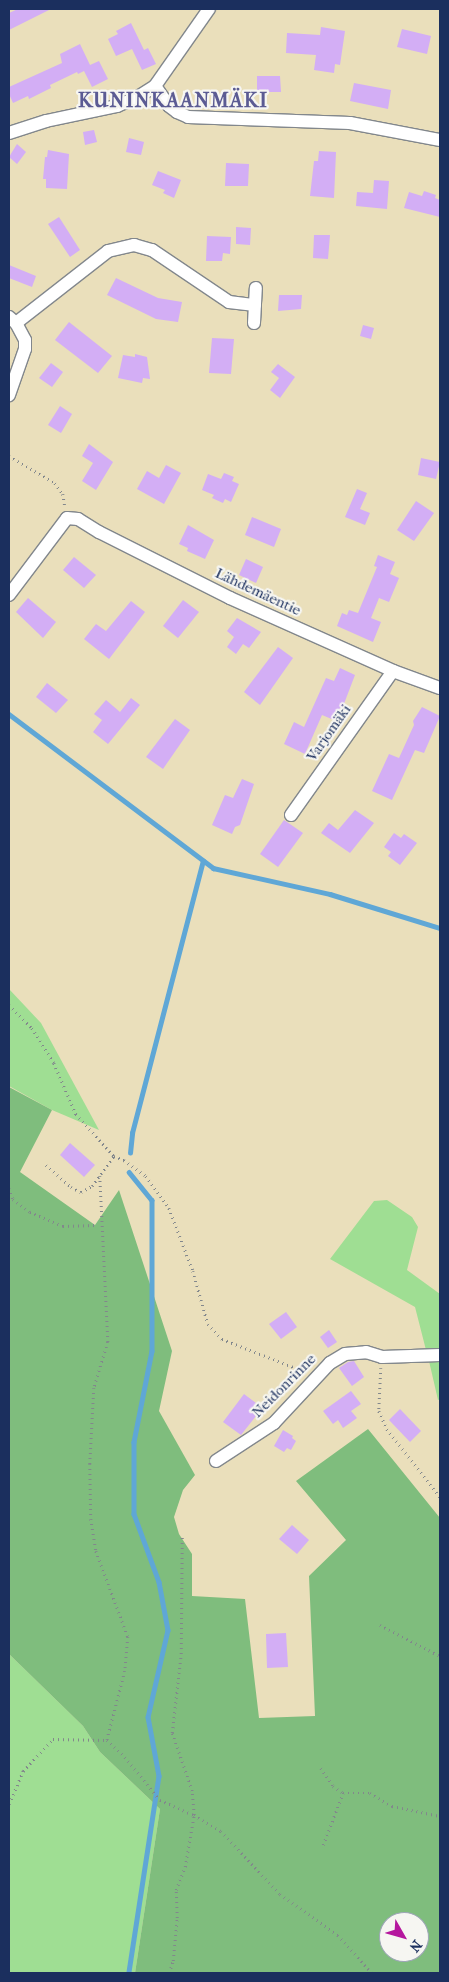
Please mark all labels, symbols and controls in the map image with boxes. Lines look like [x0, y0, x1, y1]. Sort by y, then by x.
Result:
district label: KUNINKAANMÄKI [76, 88, 270, 112]
street label: Lähdemäentie [212, 564, 304, 620]
street label: Varjomäki [303, 701, 355, 765]
street label: Neidonrinne [248, 1350, 320, 1422]
north arrow [379, 1912, 429, 1962]
text: N [405, 1937, 425, 1955]

